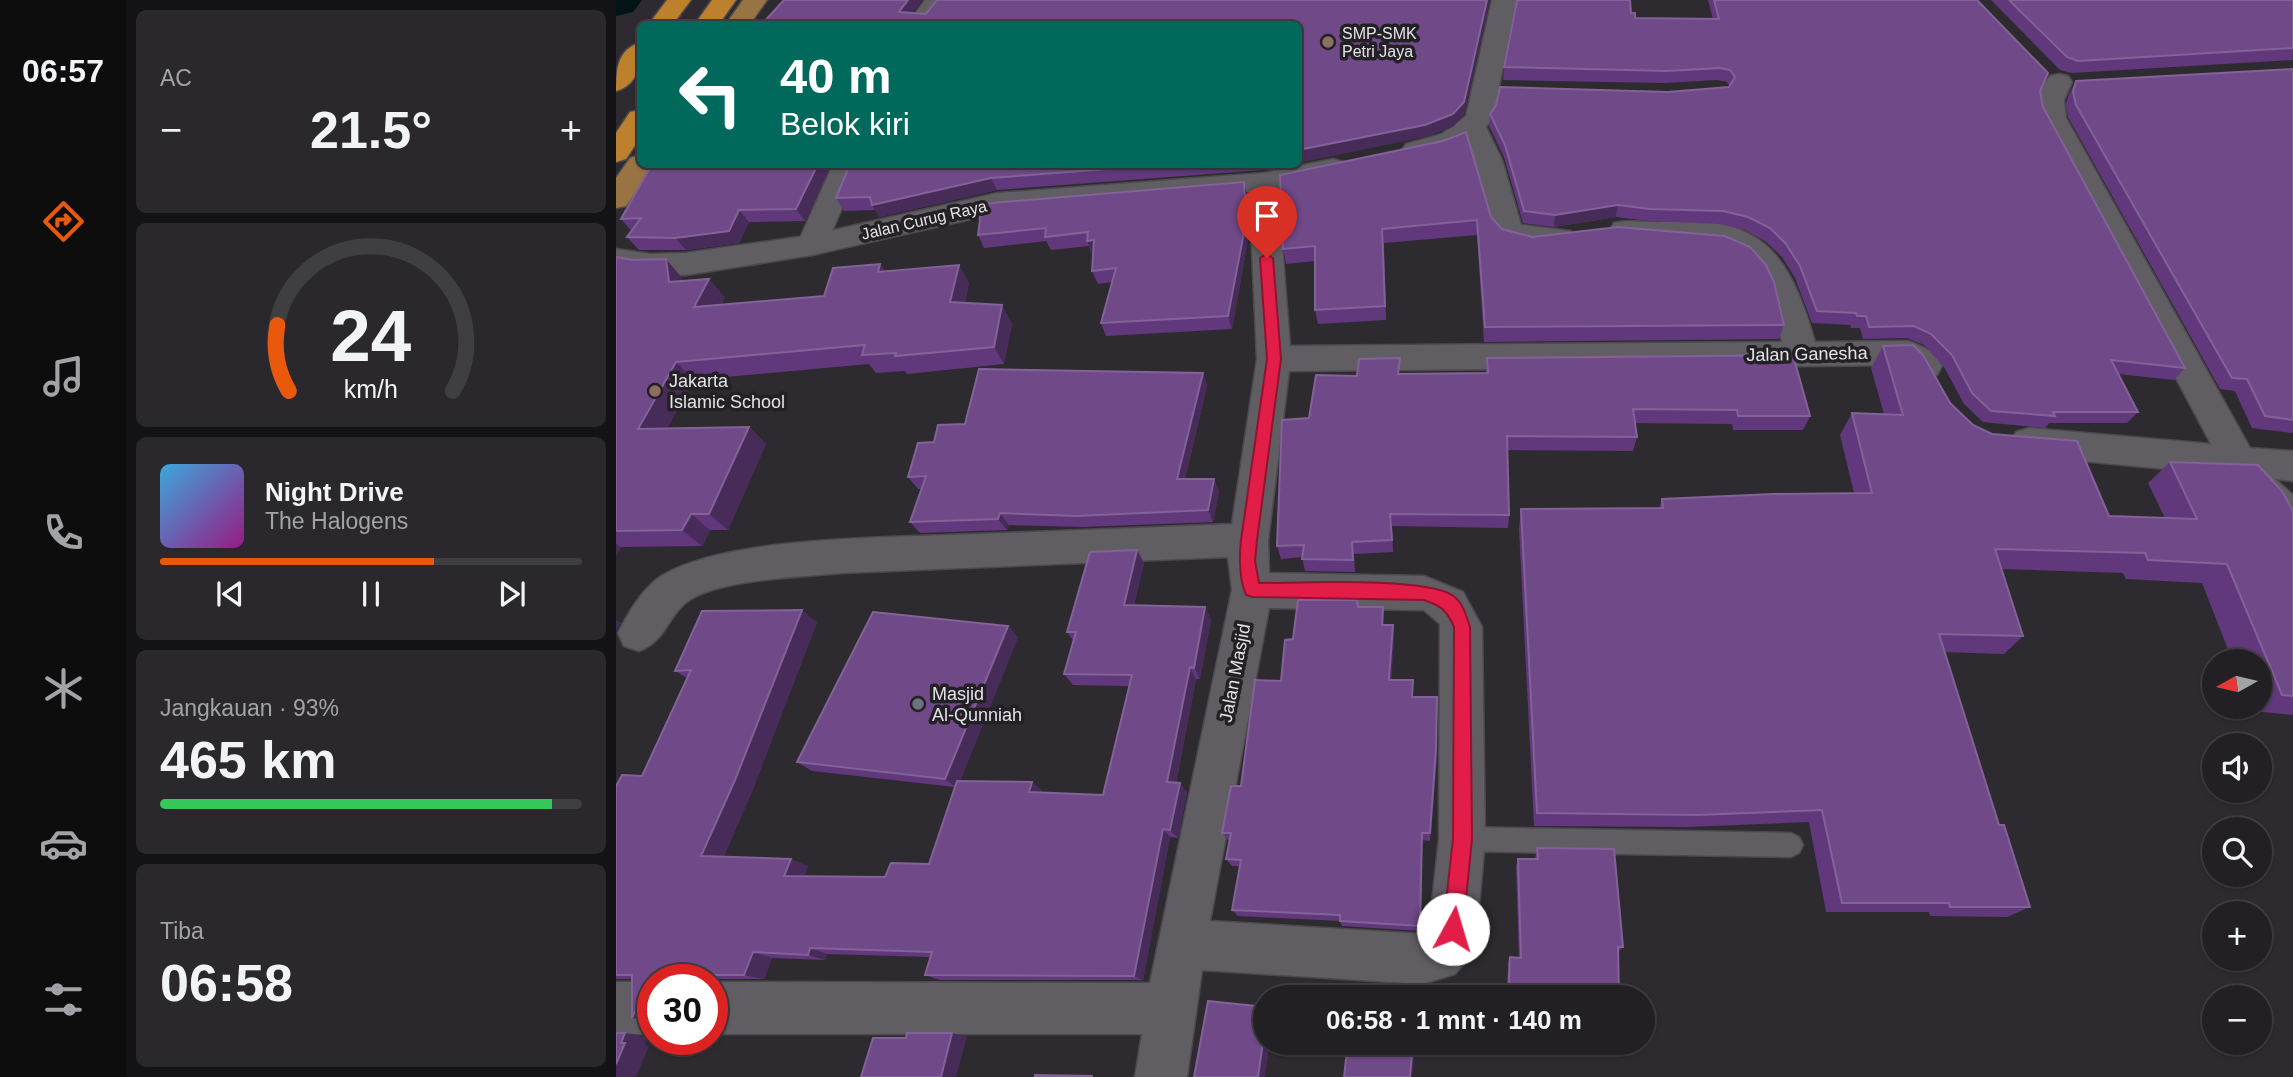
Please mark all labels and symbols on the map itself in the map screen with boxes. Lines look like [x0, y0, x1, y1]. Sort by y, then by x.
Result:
place label: SMP-SMK Petri Jaya [1342, 25, 1417, 60]
marker: SMP-SMK Petri Jaya [1320, 34, 1336, 50]
pin [1237, 186, 1297, 258]
street label: Jalan Curug Raya [860, 197, 988, 243]
street label: Jalan Ganesha [1746, 343, 1869, 365]
place label: Jakarta Islamic School [669, 371, 785, 412]
marker: Jakarta Islamic School [647, 383, 663, 399]
street label: Jalan Masjid [1216, 622, 1254, 724]
north arrow [2202, 649, 2272, 719]
place label: Masjid Al-Qunniah [932, 684, 1022, 725]
marker: Masjid Al-Qunniah [910, 696, 926, 712]
position arrow [1416, 892, 1490, 966]
speed limit sign: 30 [637, 964, 728, 1055]

